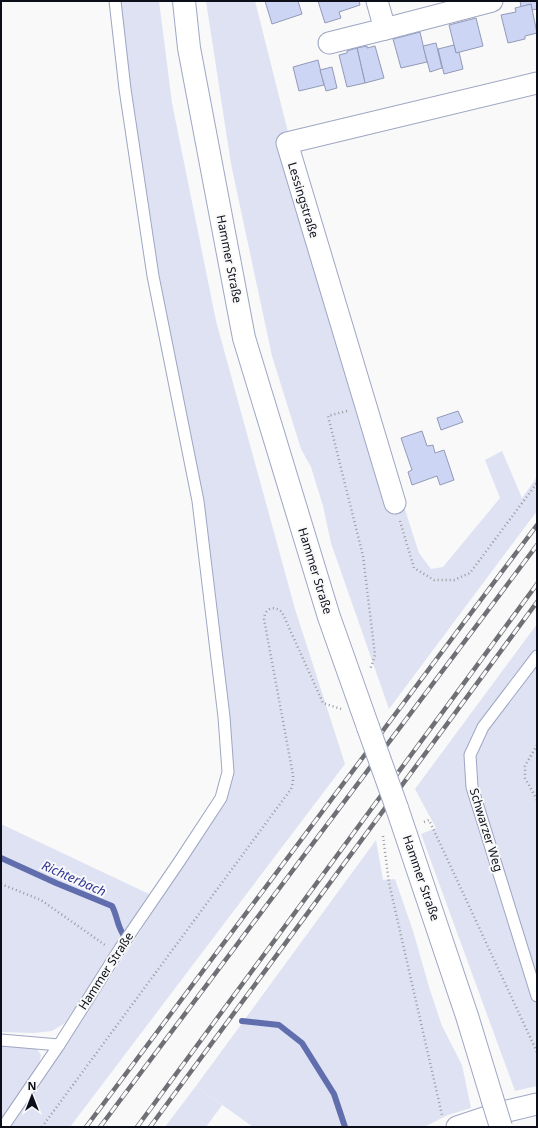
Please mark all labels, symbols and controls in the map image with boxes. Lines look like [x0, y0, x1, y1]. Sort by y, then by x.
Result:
street label: Lessingstraße [284, 160, 323, 240]
street label: Hammer Straße [213, 213, 246, 305]
street label: Hammer Straße [294, 526, 337, 616]
street label: Schwarzer Weg [466, 786, 507, 874]
street label: Hammer Straße [399, 833, 444, 923]
water label: Richterbach [39, 856, 109, 900]
street label: Hammer Straße [74, 928, 137, 1013]
north arrow [12, 1076, 52, 1116]
text: N [28, 1078, 36, 1093]

